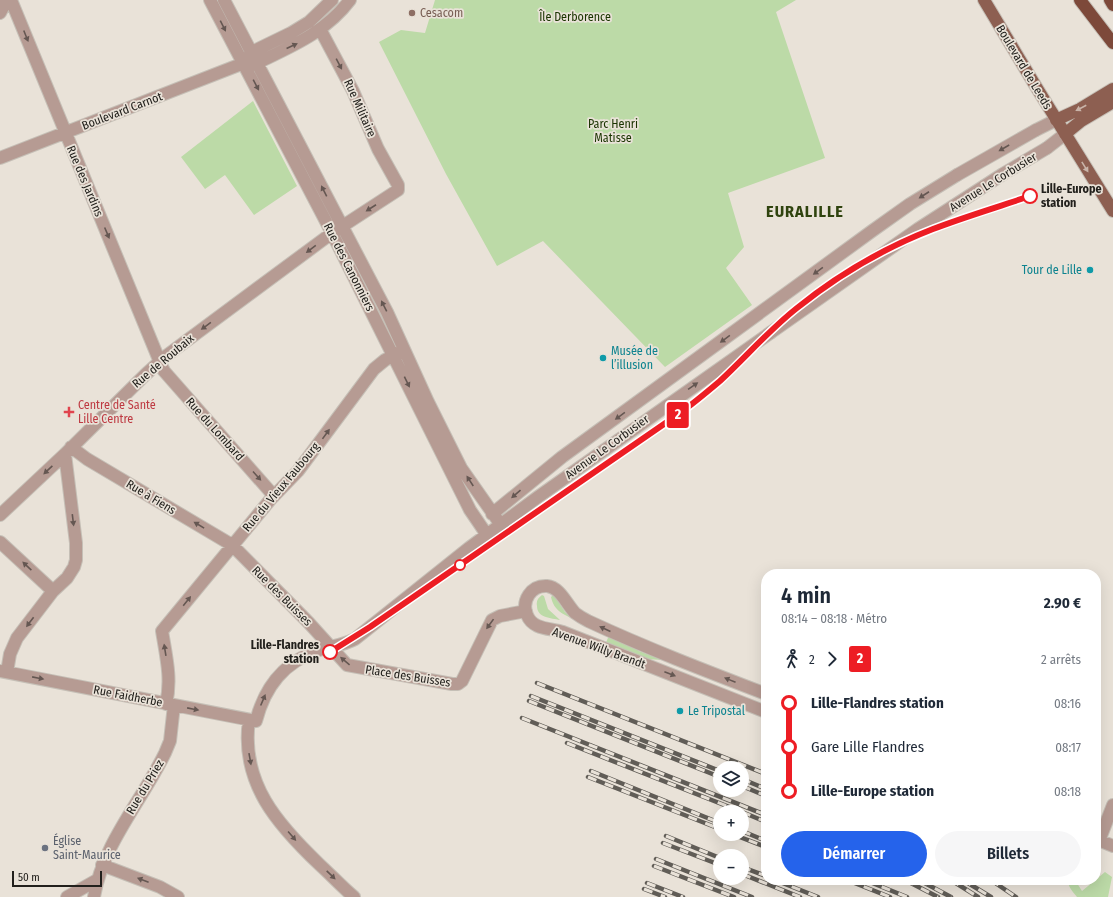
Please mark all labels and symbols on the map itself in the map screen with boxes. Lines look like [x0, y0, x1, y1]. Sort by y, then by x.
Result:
place label: Cesacom [420, 6, 463, 20]
marker: Cesacom [407, 8, 417, 18]
park label: Île Derborence [538, 9, 611, 24]
one-way arrow [220, 20, 227, 31]
street label: Boulevard de Leeds [993, 22, 1055, 112]
one-way arrow [23, 31, 29, 43]
one-way arrow [287, 43, 298, 49]
one-way arrow [336, 58, 342, 69]
street label: Rue Militaire [341, 77, 379, 139]
one-way arrow [252, 79, 259, 91]
street label: Boulevard Carnot [80, 89, 164, 133]
one-way arrow [1075, 105, 1087, 111]
park label: Parc Henri Matisse [588, 117, 638, 145]
street label: Rue des Jardins [64, 143, 106, 219]
one-way arrow [998, 145, 1010, 152]
street label: Avenue Le Corbusier [947, 149, 1040, 214]
one-way arrow [1082, 161, 1089, 173]
place label: Lille-Europe station [1041, 182, 1102, 210]
one-way arrow [321, 186, 327, 197]
marker: Lille-Europe station [1022, 188, 1038, 204]
one-way arrow [919, 191, 929, 199]
district label: EURALILLE [766, 202, 844, 221]
one-way arrow [365, 204, 377, 211]
street label: Rue des Canonniers [321, 221, 377, 313]
one-way arrow [104, 228, 110, 239]
one-way arrow [305, 245, 316, 253]
place label: Tour de Lille [1022, 263, 1082, 277]
marker: Tour de Lille [1085, 265, 1095, 275]
one-way arrow [813, 267, 823, 275]
one-way arrow [381, 301, 388, 312]
one-way arrow [201, 322, 211, 330]
street label: Rue de Roubaix [129, 331, 197, 391]
one-way arrow [720, 335, 730, 343]
place label: Musée de l’illusion [611, 344, 658, 372]
marker: Musée de l’illusion [598, 353, 608, 363]
one-way arrow [404, 377, 410, 388]
one-way arrow [688, 382, 699, 390]
street label: Rue du Lombard [183, 395, 247, 463]
place label: Centre de Santé Lille Centre [78, 398, 156, 426]
line badge: 2 [665, 402, 691, 428]
marker: Centre de Santé Lille Centre [63, 406, 75, 418]
street label: Avenue Le Corbusier [562, 411, 652, 482]
one-way arrow [615, 412, 625, 420]
one-way arrow [321, 428, 330, 439]
street label: Rue du Vieux Faubourg [240, 439, 323, 534]
one-way arrow [43, 465, 53, 475]
one-way arrow [252, 471, 262, 481]
one-way arrow [466, 475, 473, 487]
street label: Rue à Fiens [124, 477, 178, 517]
one-way arrow [511, 490, 522, 499]
one-way arrow [70, 514, 77, 526]
one-way arrow [193, 522, 205, 529]
unlabelled marker [454, 559, 466, 571]
one-way arrow [22, 562, 31, 571]
street label: Rue des Buisses [249, 563, 315, 629]
one-way arrow [182, 596, 191, 606]
one-way arrow [25, 616, 34, 627]
one-way arrow [486, 618, 494, 629]
street label: Avenue Willy Brandt [550, 625, 648, 671]
one-way arrow [599, 626, 611, 632]
place label: Lille-Flandres station [251, 638, 320, 666]
one-way arrow [162, 644, 168, 656]
marker: Lille-Flandres station [322, 644, 338, 660]
one-way arrow [339, 657, 350, 666]
street label: Place des Buisses [364, 662, 452, 690]
one-way arrow [664, 672, 676, 678]
one-way arrow [32, 676, 44, 682]
one-way arrow [724, 677, 735, 683]
street label: Rue Faidherbe [92, 682, 164, 710]
one-way arrow [259, 694, 266, 706]
place label: Le Tripostal [688, 704, 745, 718]
one-way arrow [187, 706, 199, 712]
marker: Le Tripostal [675, 706, 685, 716]
one-way arrow [247, 752, 253, 765]
street label: Rue du Priez [123, 757, 167, 817]
one-way arrow [287, 831, 296, 842]
place label: Église Saint-Maurice [53, 833, 121, 862]
marker: Église Saint-Maurice [40, 843, 50, 853]
scale bar [12, 869, 102, 888]
one-way arrow [326, 870, 336, 880]
one-way arrow [136, 877, 148, 883]

